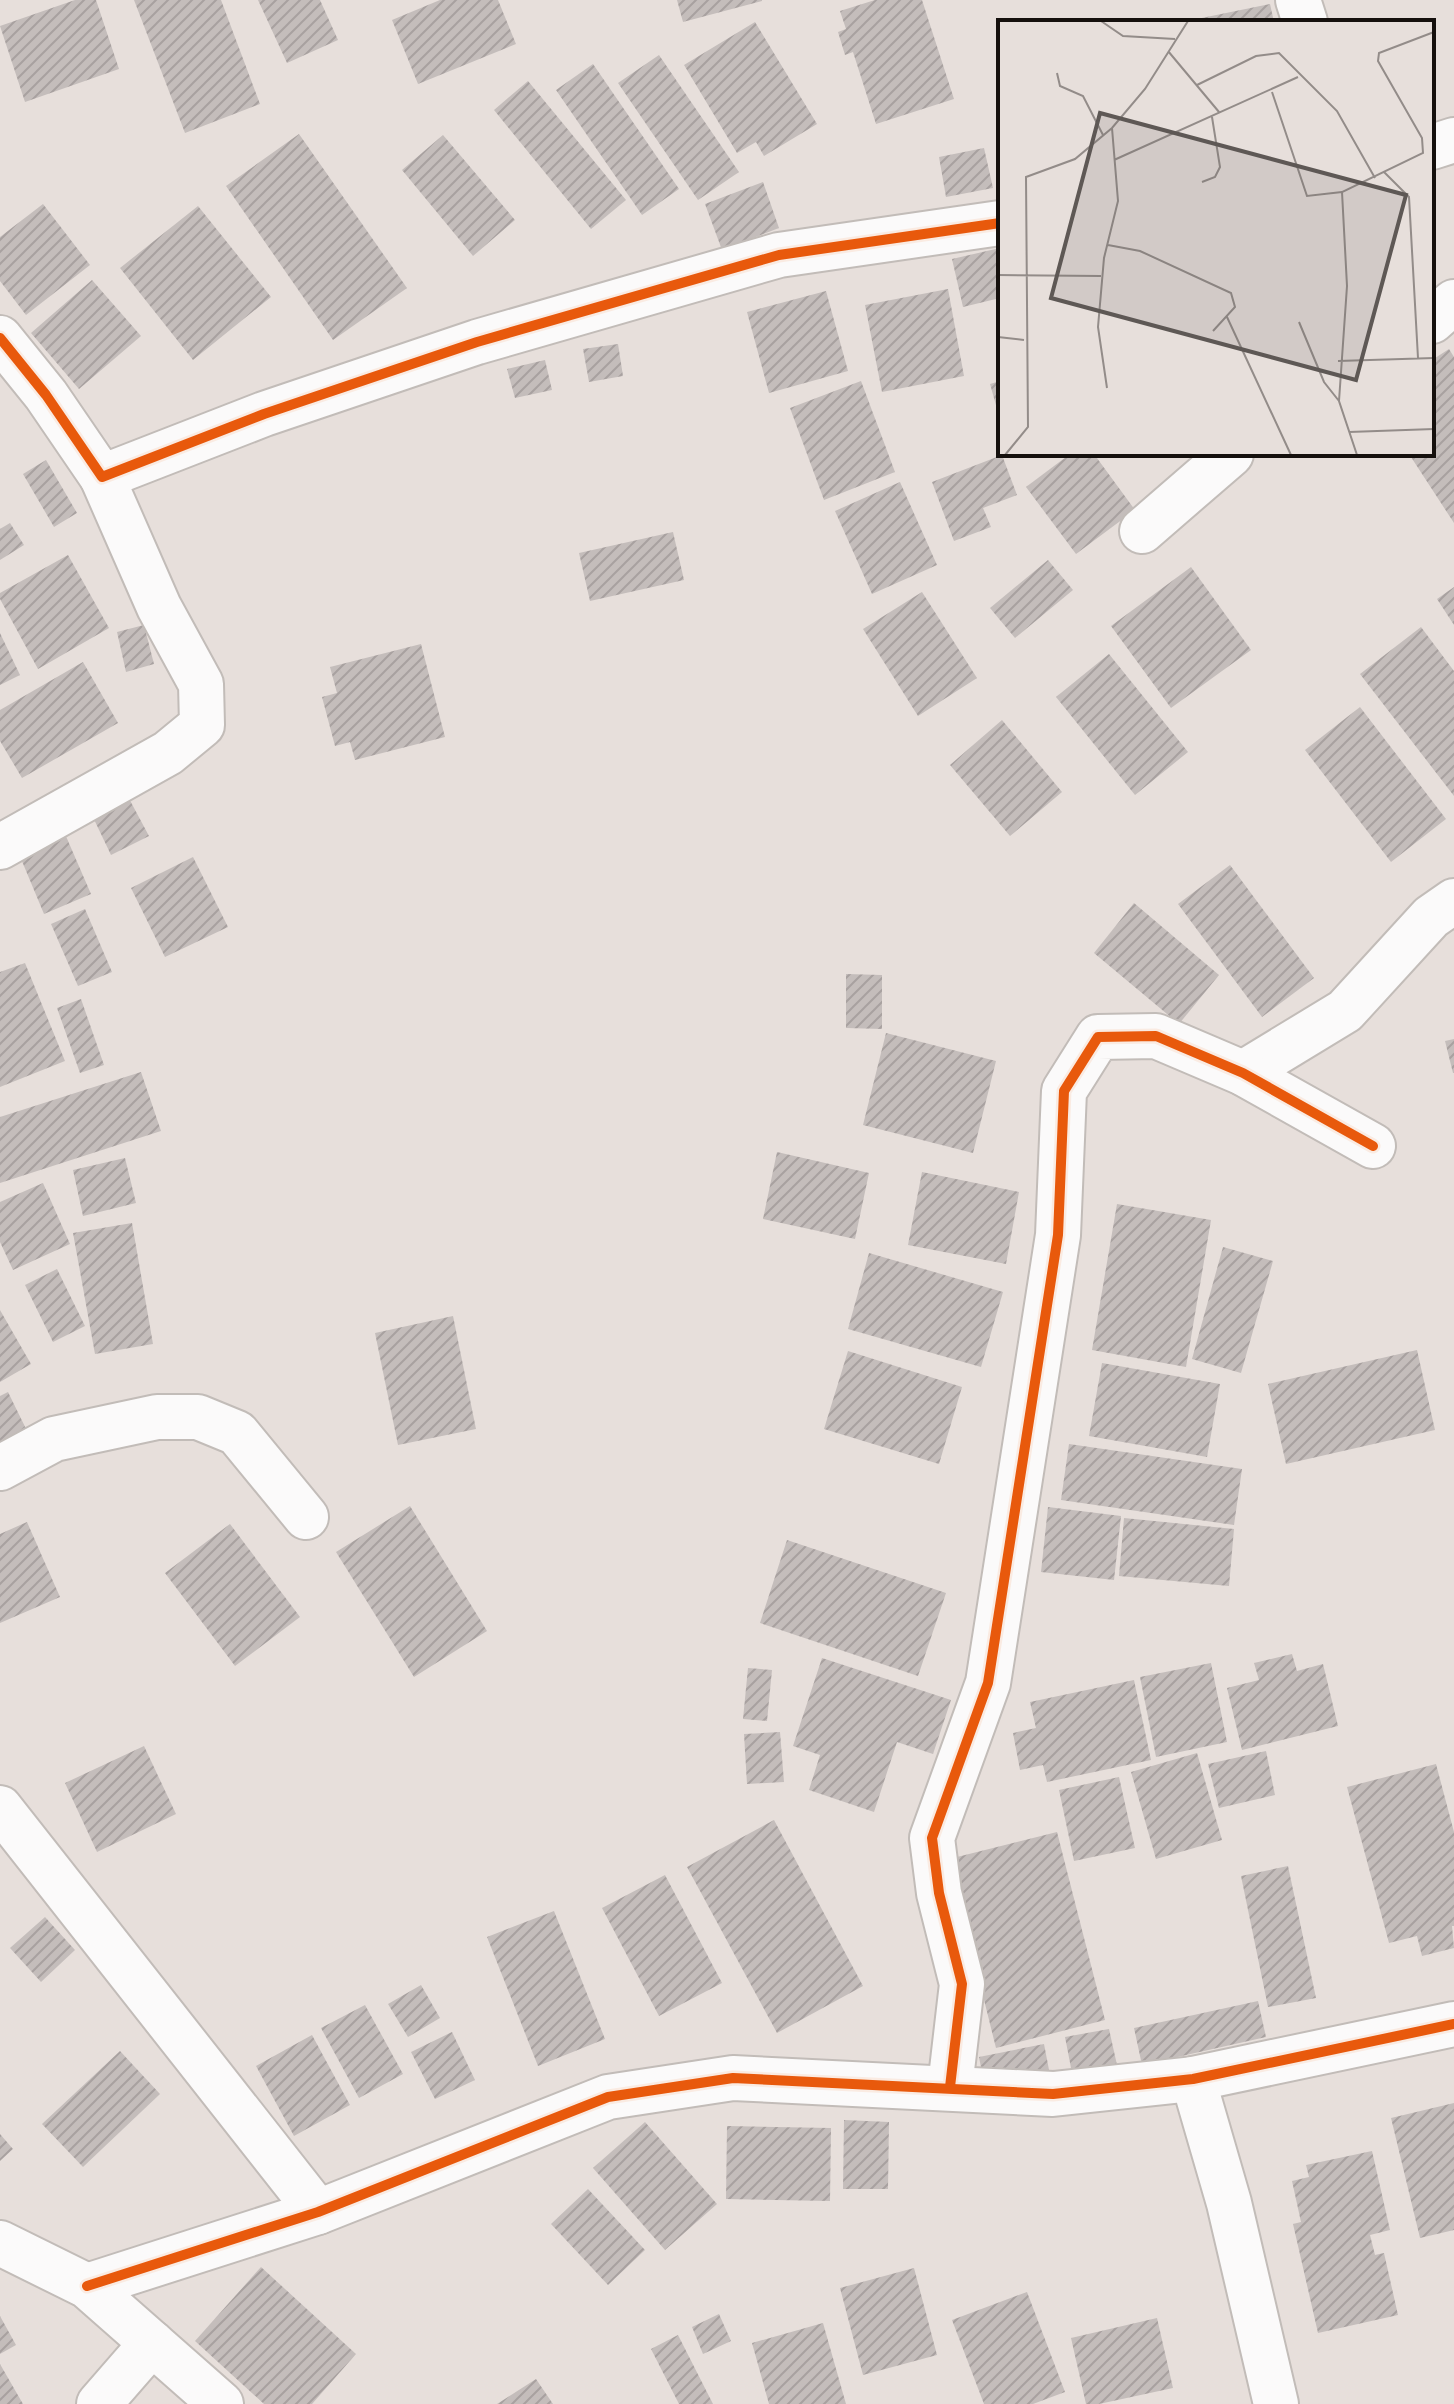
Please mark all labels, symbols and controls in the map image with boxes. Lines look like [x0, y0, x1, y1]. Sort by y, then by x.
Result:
inset map [998, 20, 1434, 456]

